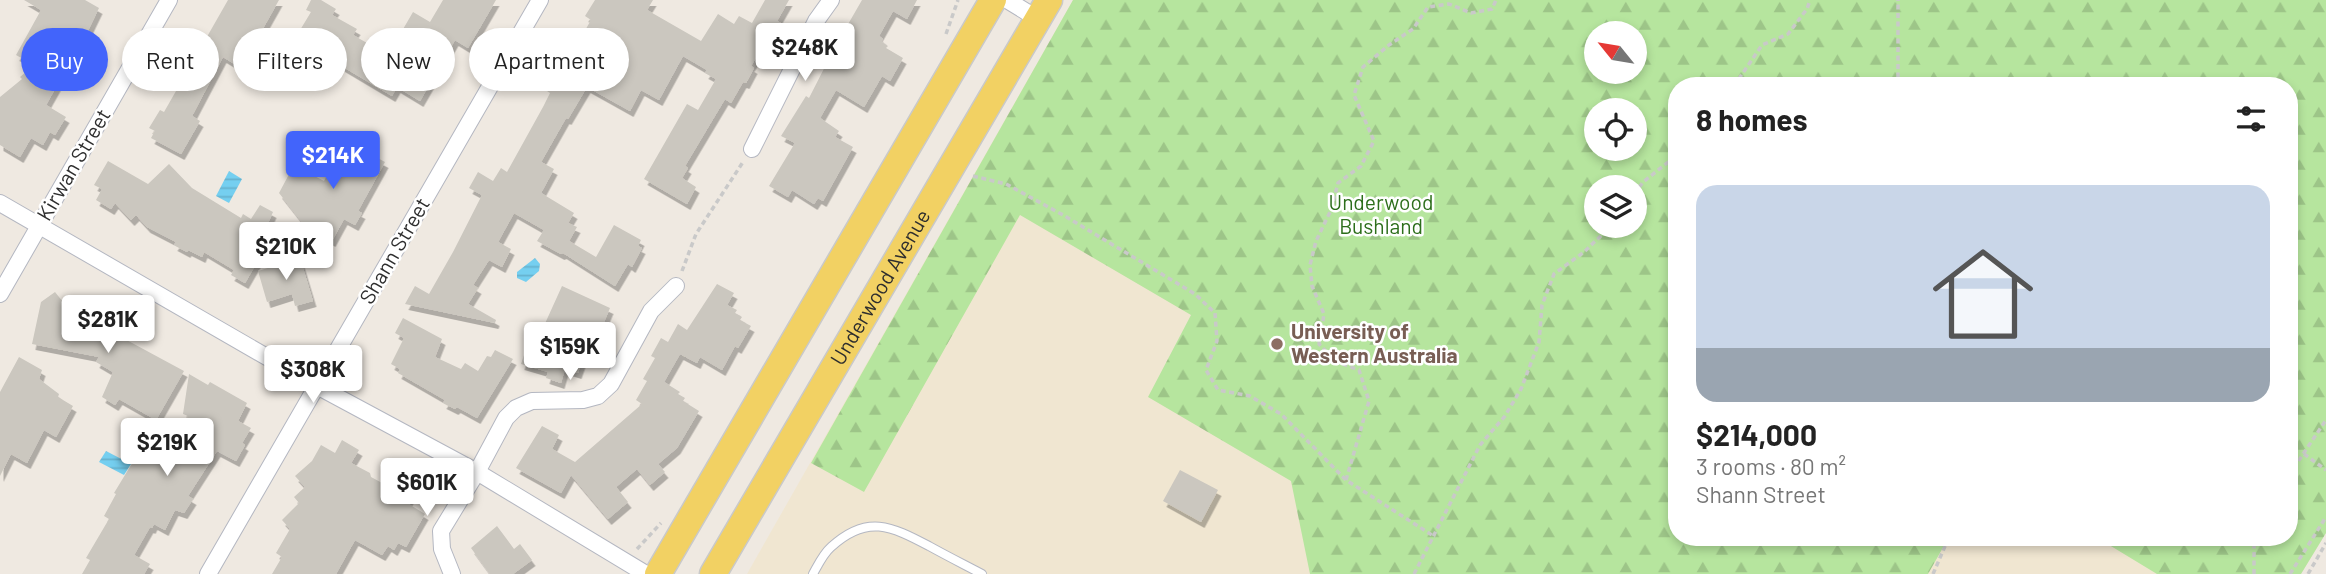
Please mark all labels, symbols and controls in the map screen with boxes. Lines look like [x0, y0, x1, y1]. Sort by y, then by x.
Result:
north arrow [1584, 21, 1647, 84]
map controls [1584, 21, 1647, 238]
pin: $248K [756, 24, 854, 83]
chip: Buy [21, 28, 108, 91]
chip: Rent [122, 28, 219, 91]
chip: Filters [233, 28, 347, 91]
chip: New [361, 28, 455, 91]
chip: Apartment [469, 28, 629, 91]
text: $248K [772, 32, 838, 60]
button: locate [1584, 98, 1647, 161]
icon: filters [2232, 100, 2270, 138]
text: 8 homes [1696, 101, 1807, 137]
street label: Kirwan Street [31, 104, 115, 225]
pin: $214K [284, 132, 382, 191]
text: $214K [302, 140, 364, 168]
button: layers [1584, 175, 1647, 238]
park label: Underwood Bushland [1329, 189, 1433, 238]
street label: Shann Street [353, 193, 434, 308]
street label: Underwood Avenue [824, 205, 935, 369]
pin: $210K [237, 222, 335, 282]
text: $210K [255, 231, 317, 259]
icon: home [1920, 231, 2046, 357]
pin: $281K [59, 296, 157, 355]
text: $281K [78, 304, 138, 332]
place label: University of Western Australia [1291, 318, 1458, 367]
pin: $159K [521, 322, 619, 382]
text: $159K [540, 331, 600, 359]
marker: University of Western Australia [1269, 336, 1285, 352]
pin: $308K [264, 346, 362, 405]
text: $308K [280, 354, 346, 382]
text: $214,000 [1696, 416, 1817, 452]
pin: $219K [118, 419, 216, 478]
text: $219K [137, 427, 197, 455]
text: 3 rooms · 80 m² [1696, 452, 1846, 480]
pin: $601K [378, 458, 476, 518]
text: $601K [397, 467, 457, 495]
text: Shann Street [1696, 480, 1826, 508]

